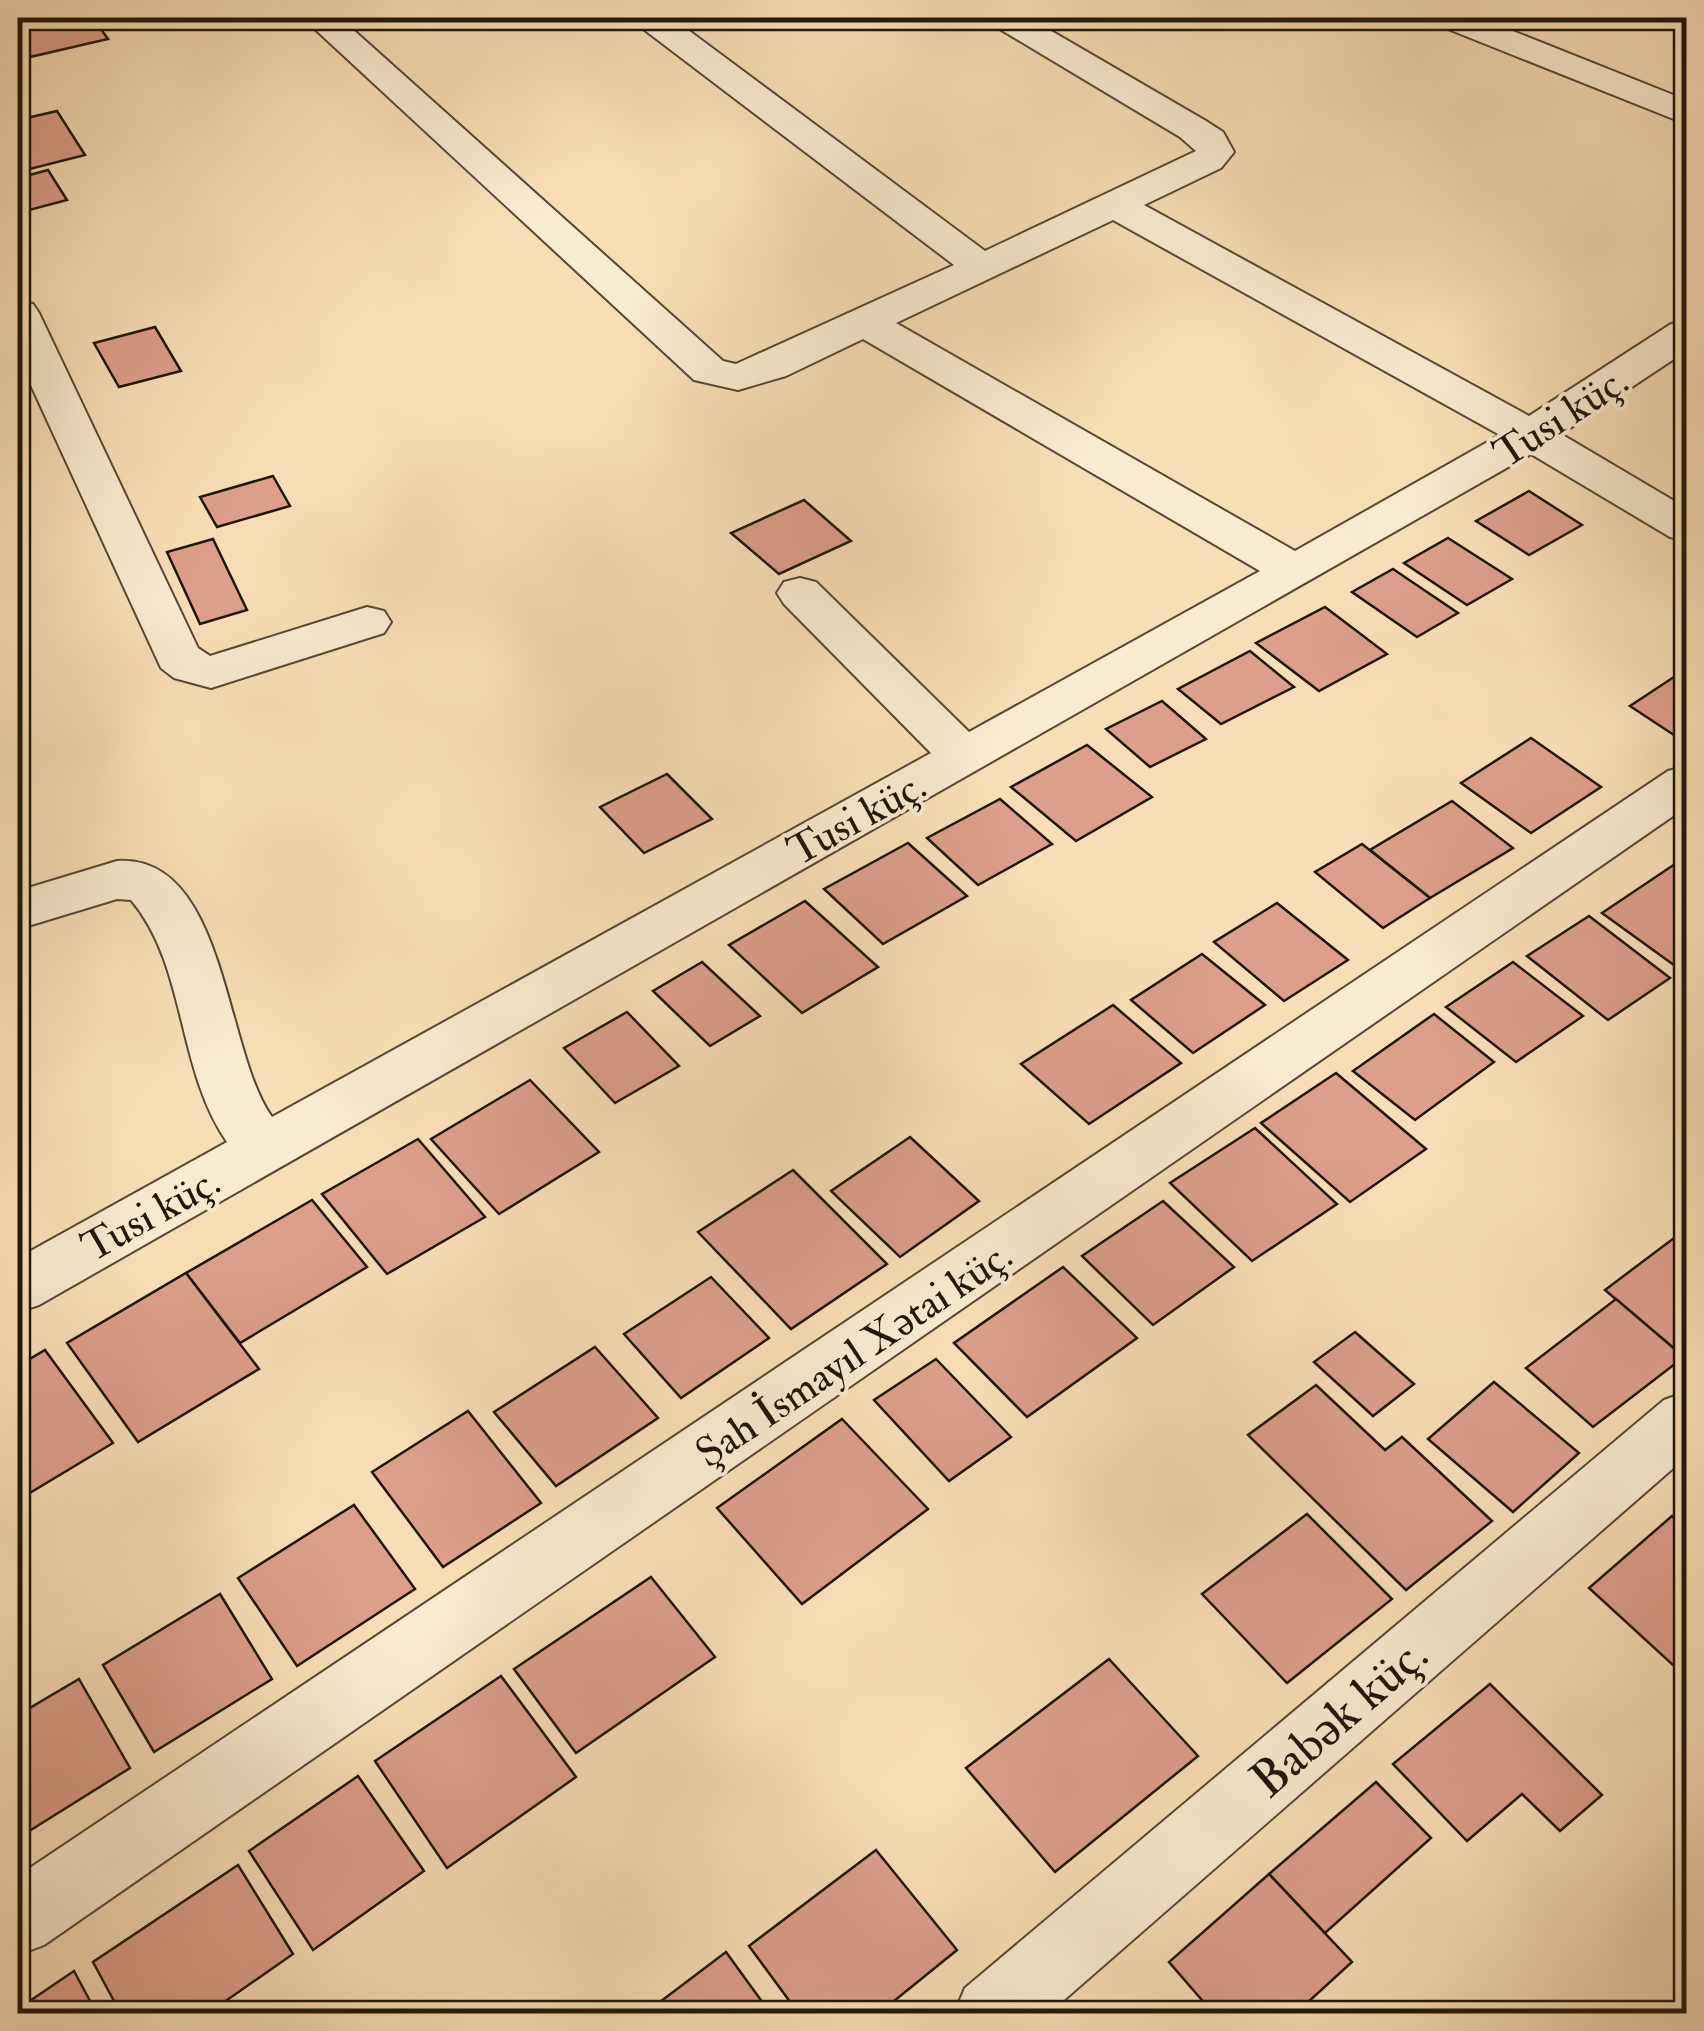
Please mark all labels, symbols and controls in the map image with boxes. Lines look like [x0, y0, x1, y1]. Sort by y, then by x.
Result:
street label: Tusi küç. [1484, 355, 1638, 480]
street label: Tusi küç. [779, 760, 935, 878]
street label: Tusi küç. [73, 1156, 229, 1274]
street label: Şah İsmayıl Xətai küç. [686, 1229, 1022, 1480]
street label: Babək küç. [1238, 1624, 1441, 1812]

